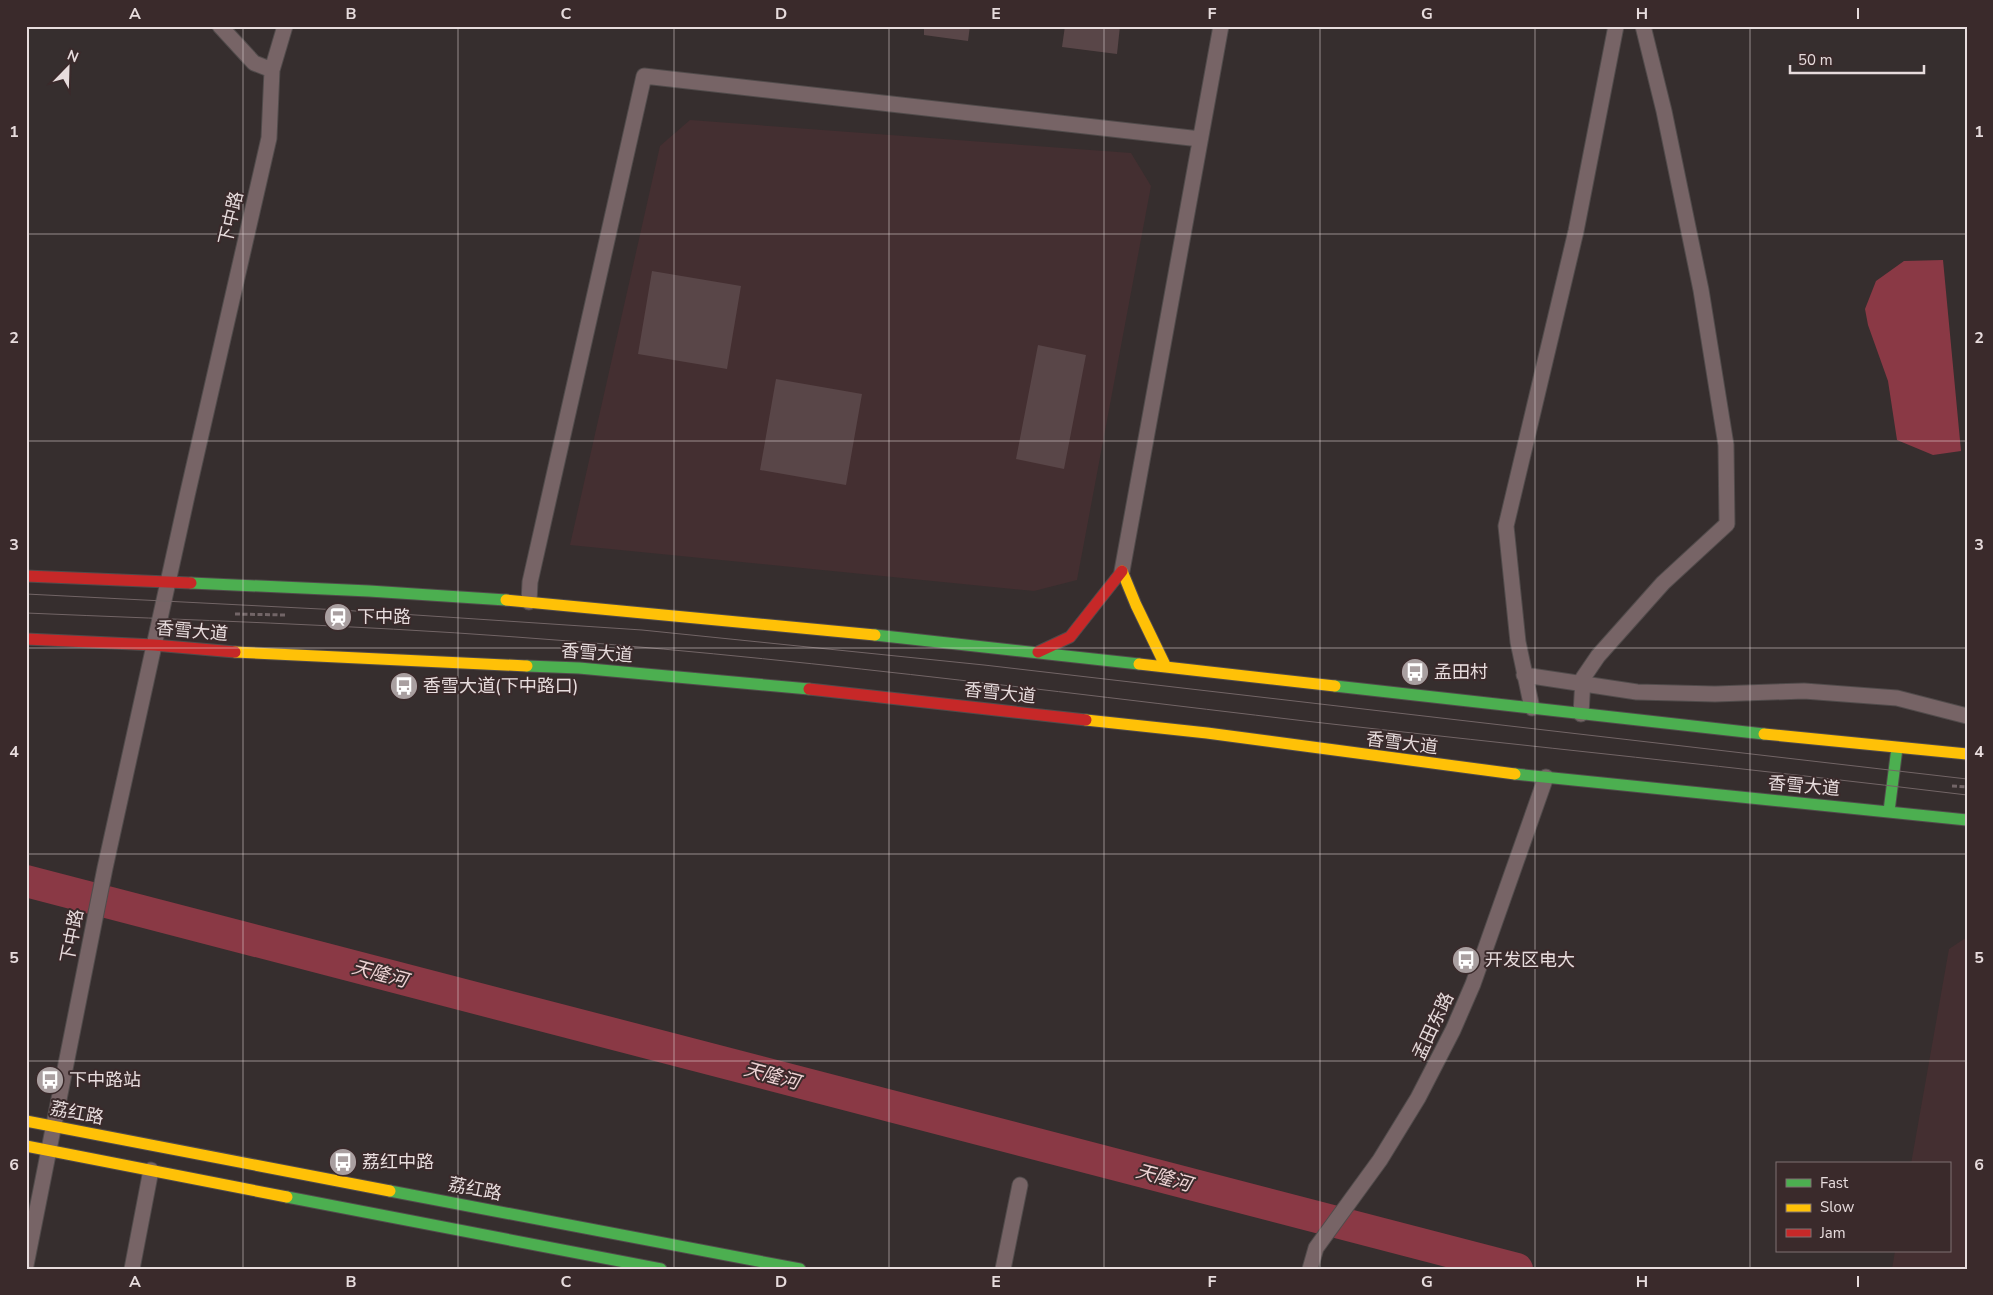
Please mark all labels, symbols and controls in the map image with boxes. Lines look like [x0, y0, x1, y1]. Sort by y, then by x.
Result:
text: A [129, 3, 141, 25]
text: B [345, 3, 357, 25]
text: C [561, 3, 572, 25]
text: D [775, 3, 787, 25]
text: E [991, 3, 1001, 25]
text: F [1208, 3, 1217, 25]
text: G [1421, 3, 1433, 25]
text: H [1636, 3, 1648, 25]
text: I [1856, 3, 1860, 25]
north arrow [42, 42, 92, 92]
scale bar [1790, 42, 1924, 74]
text: N [64, 46, 81, 67]
text: 50 m [1798, 50, 1833, 70]
text: 1 [9, 121, 19, 143]
text: 1 [1974, 121, 1984, 143]
street label: 下中路 [213, 189, 249, 247]
text: 2 [9, 327, 19, 349]
text: 2 [1974, 327, 1984, 349]
text: 3 [9, 534, 19, 556]
text: 3 [1974, 534, 1984, 556]
station icon: 下中路 [323, 602, 353, 632]
place label: 下中路 [357, 605, 411, 629]
street label: 香雪大道 [155, 616, 229, 646]
street label: 香雪大道 [560, 639, 634, 667]
bus stop icon: 孟田村 [1400, 657, 1430, 687]
place label: 孟田村 [1434, 660, 1488, 684]
bus stop icon: 香雪大道(下中路口) [389, 671, 419, 701]
place label: 香雪大道(下中路口) [423, 674, 578, 698]
street label: 香雪大道 [963, 677, 1037, 709]
street label: 香雪大道 [1365, 727, 1439, 759]
text: 4 [9, 741, 19, 763]
text: 4 [1974, 741, 1984, 763]
street label: 香雪大道 [1767, 771, 1841, 801]
street label: 下中路 [55, 907, 89, 965]
bus stop icon: 开发区电大 [1451, 945, 1481, 975]
text: 5 [9, 947, 19, 969]
text: 5 [1974, 947, 1984, 969]
place label: 开发区电大 [1485, 948, 1575, 972]
water label: 天隆河 [349, 954, 414, 995]
street label: 孟田东路 [1407, 988, 1459, 1064]
water label: 天隆河 [741, 1056, 806, 1097]
bus stop icon: 下中路站 [35, 1065, 65, 1095]
place label: 下中路站 [69, 1068, 141, 1092]
street label: 荔红路 [48, 1096, 106, 1130]
bus stop icon: 荔红中路 [328, 1147, 358, 1177]
place label: 荔红中路 [362, 1150, 434, 1174]
text: 6 [9, 1154, 19, 1176]
text: 6 [1974, 1154, 1984, 1176]
water label: 天隆河 [1133, 1158, 1198, 1199]
legend [1776, 1162, 1950, 1252]
street label: 荔红路 [446, 1172, 504, 1206]
text: Fast [1820, 1173, 1849, 1193]
text: Slow [1820, 1197, 1855, 1217]
text: Jam [1819, 1223, 1846, 1243]
text: A [129, 1271, 141, 1293]
text: B [345, 1271, 357, 1293]
text: C [561, 1271, 572, 1293]
text: D [775, 1271, 787, 1293]
text: E [991, 1271, 1001, 1293]
text: F [1208, 1271, 1217, 1293]
text: G [1421, 1271, 1433, 1293]
text: H [1636, 1271, 1648, 1293]
text: I [1856, 1271, 1860, 1293]

